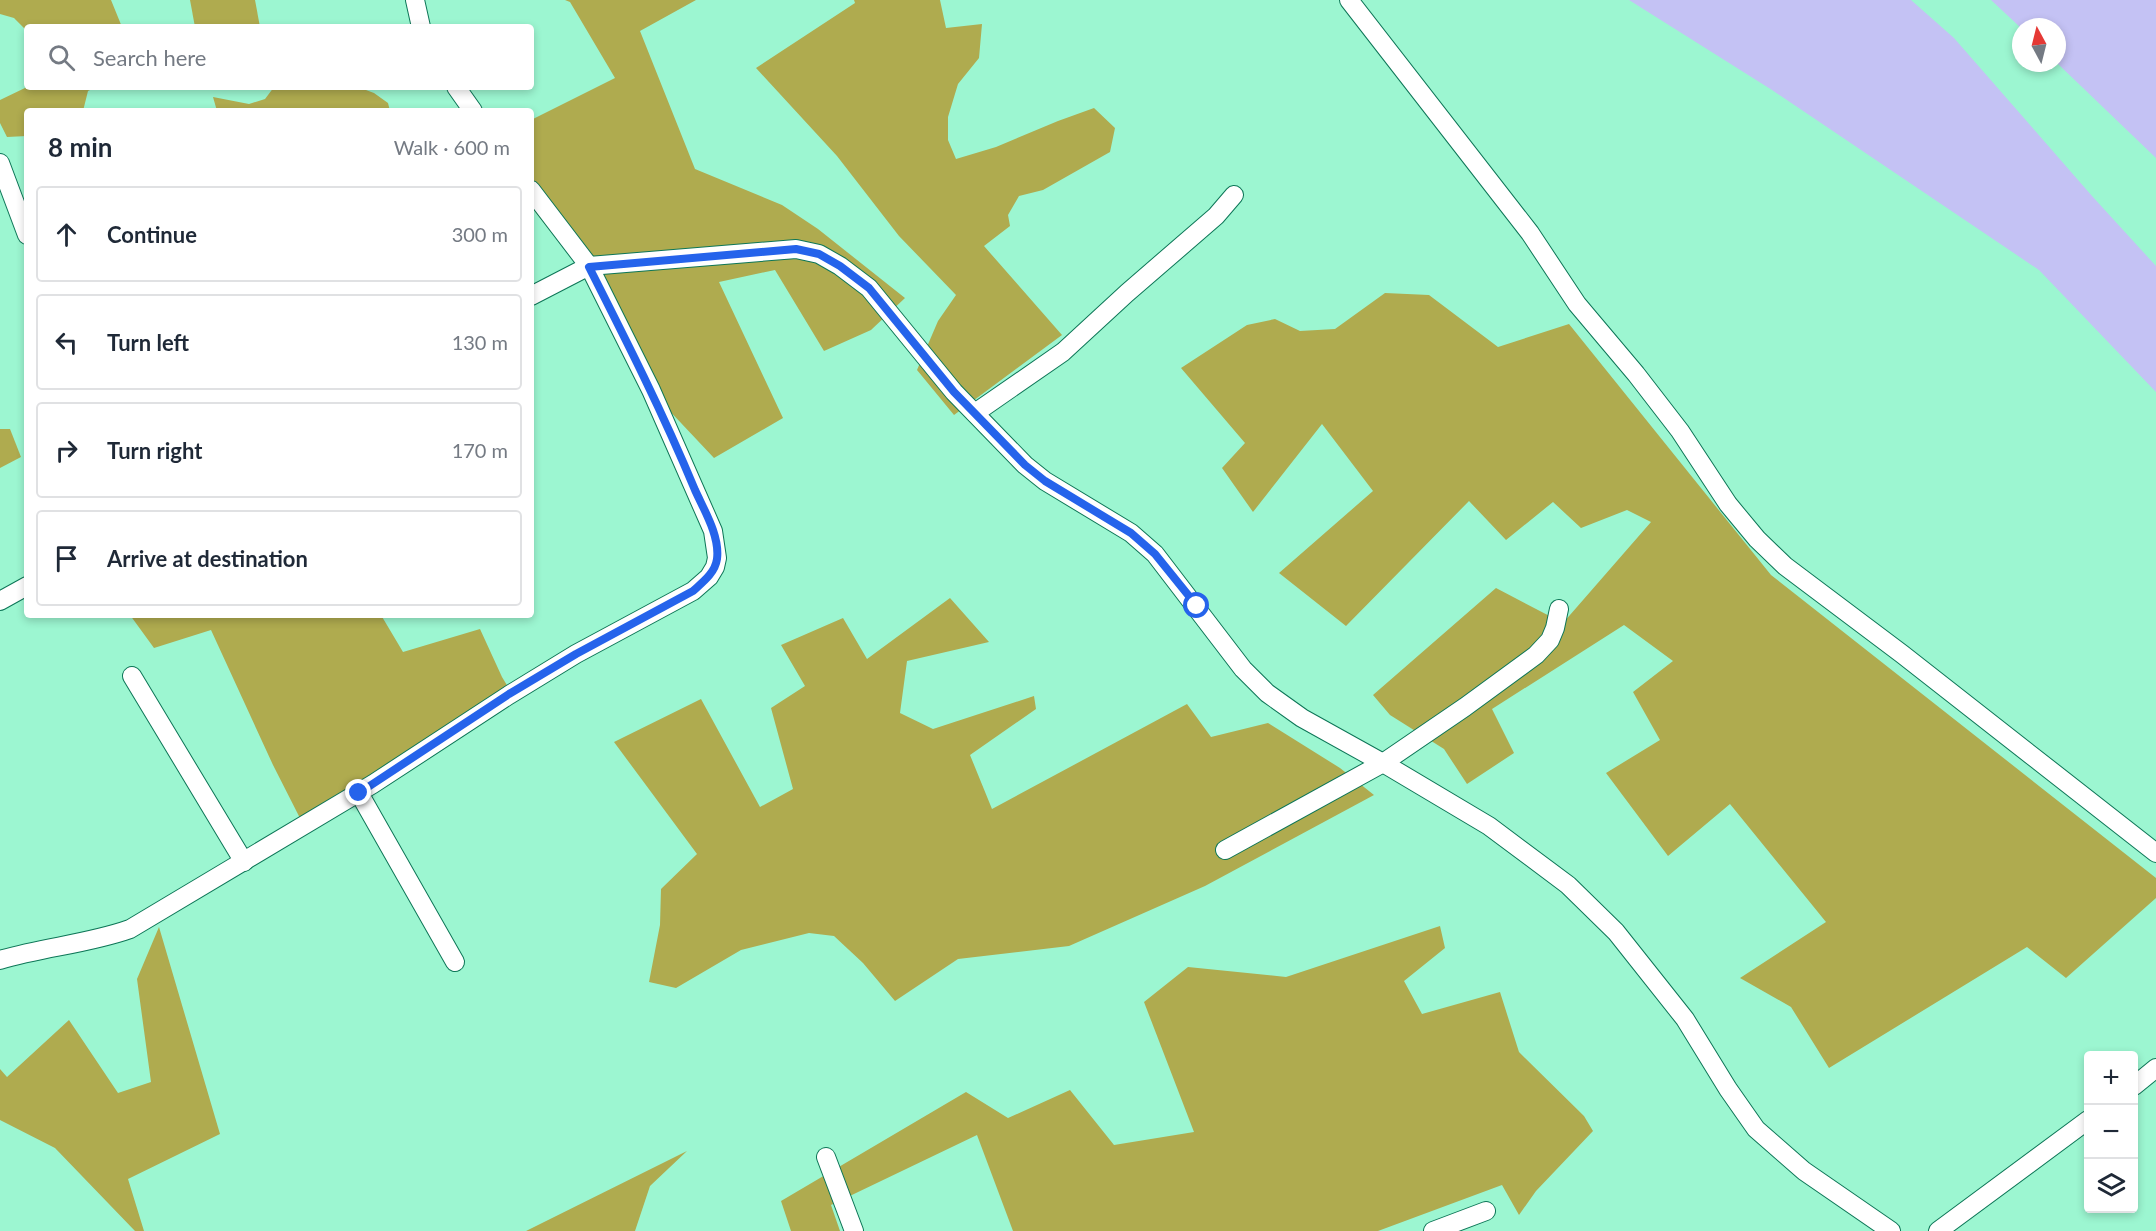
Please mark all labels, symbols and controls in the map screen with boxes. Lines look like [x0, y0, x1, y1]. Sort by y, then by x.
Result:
north arrow [2012, 18, 2066, 72]
search box [24, 24, 534, 90]
icon: search [45, 41, 78, 74]
text: Search here [93, 44, 206, 71]
text: 8 min [48, 131, 112, 163]
text: Walk · 600 m [394, 135, 510, 159]
icon: ahead [50, 218, 83, 251]
text: Continue [107, 221, 197, 248]
text: 300 m [452, 222, 508, 246]
icon: left [50, 326, 83, 359]
text: Turn left [107, 329, 189, 356]
text: 130 m [452, 330, 508, 354]
icon: right [50, 434, 83, 467]
text: Turn right [107, 437, 202, 464]
text: 170 m [452, 438, 508, 462]
icon: arrive [50, 542, 83, 575]
text: Arrive at destination [107, 545, 308, 572]
route start [1183, 592, 1209, 618]
route end [345, 779, 371, 805]
map controls [2084, 1051, 2138, 1213]
button: + [2084, 1051, 2138, 1105]
button: − [2084, 1105, 2138, 1159]
button: layers [2084, 1159, 2138, 1213]

